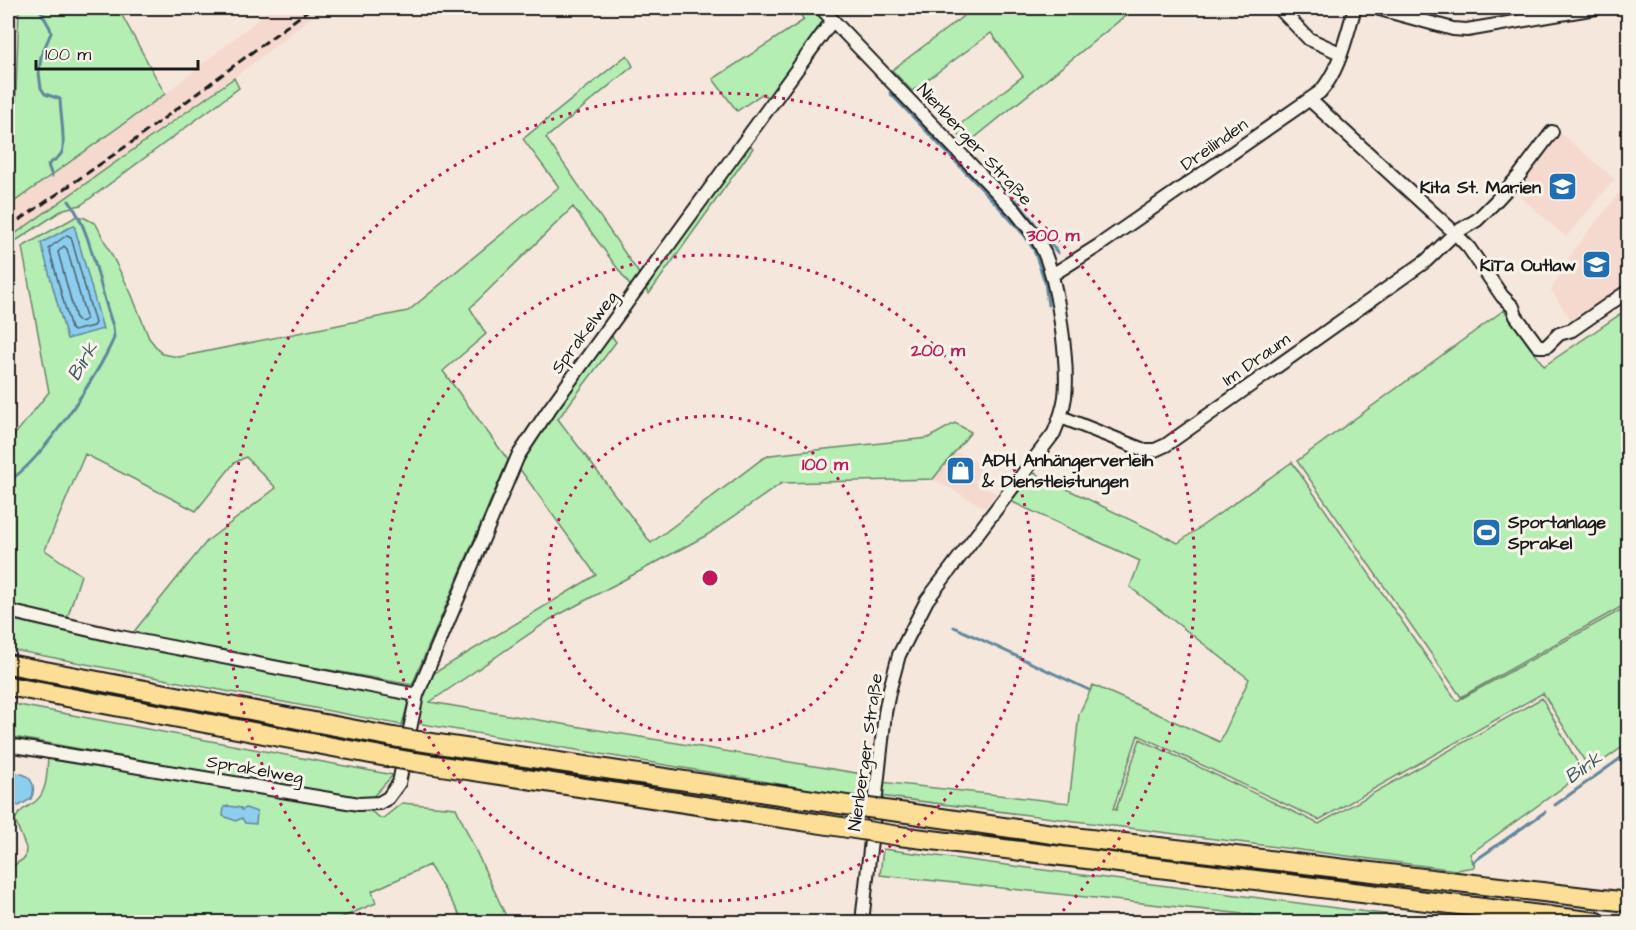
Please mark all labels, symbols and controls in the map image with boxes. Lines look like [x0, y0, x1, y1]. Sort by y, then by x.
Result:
scale bar [36, 33, 198, 71]
text: 100 m [45, 42, 91, 67]
street label: Nienberger Straße [910, 78, 1038, 212]
street label: Dreilinden [1176, 112, 1253, 177]
school or university icon: Kita St. Marien [1546, 171, 1578, 203]
place label: Kita St. Marien [1420, 175, 1541, 200]
text: 300 m [1025, 223, 1081, 248]
school or university icon: KiTa Outlaw [1581, 249, 1613, 281]
place label: KiTa Outlaw [1480, 253, 1576, 278]
street label: Sprakelweg [545, 286, 625, 380]
street label: Im Draum [1217, 327, 1295, 392]
water label: Birk [60, 336, 106, 386]
text: 200 m [910, 338, 966, 363]
place label: ADH Anhängerverleih & Dienstleistungen [981, 448, 1154, 495]
text: 100 m [802, 452, 849, 477]
shop icon: ADH Anhängerverleih & Dienstleistungen [945, 454, 977, 486]
place label: Sportanlage Sprakel [1507, 510, 1606, 556]
sports icon: Sportanlage Sprakel [1471, 516, 1503, 548]
centre of rings [700, 568, 720, 588]
street label: Nienberger Straße [842, 671, 890, 833]
water label: Birk [1559, 744, 1609, 791]
street label: Sprakelweg [204, 749, 305, 791]

